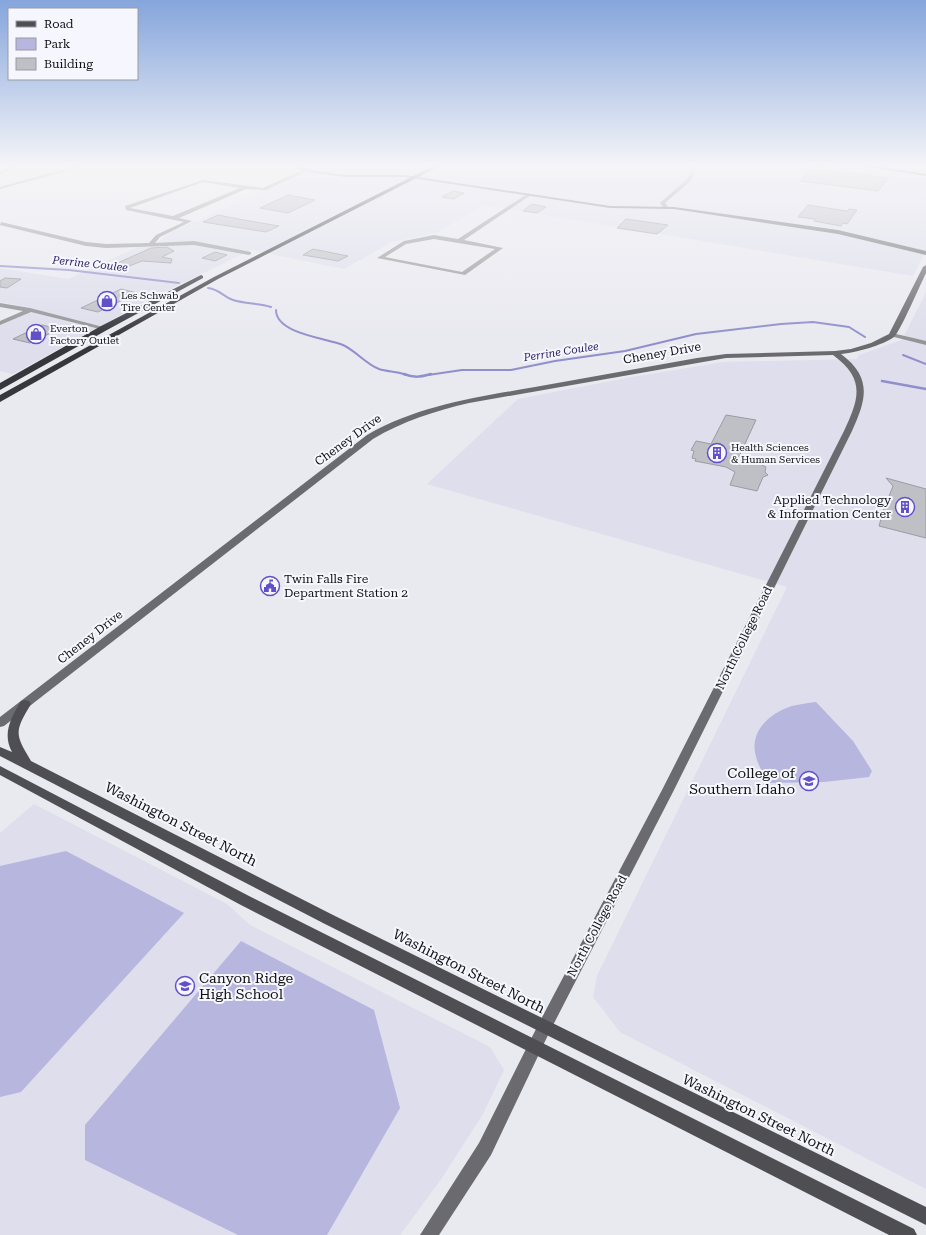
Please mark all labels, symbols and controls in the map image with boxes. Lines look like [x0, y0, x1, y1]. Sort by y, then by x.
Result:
legend [8, 8, 138, 80]
text: Road [44, 17, 74, 31]
text: Park [44, 37, 71, 51]
text: Building [44, 57, 93, 71]
water label: Perrine Coulee [51, 253, 129, 274]
shop icon: Les Schwab Tire Center [96, 290, 118, 312]
place label: Les Schwab Tire Center [121, 290, 178, 313]
shop icon: Everton Factory Outlet [25, 323, 47, 345]
place label: Everton Factory Outlet [50, 323, 119, 346]
street label: Cheney Drive [622, 339, 702, 367]
water label: Perrine Coulee [522, 340, 600, 364]
street label: Cheney Drive [312, 411, 384, 469]
building icon: Health Sciences & Human Services [706, 442, 728, 464]
place label: Health Sciences & Human Services [731, 442, 820, 465]
place label: Applied Technology & Information Center [767, 493, 892, 521]
building icon: Applied Technology & Information Center [894, 496, 916, 518]
place label: Twin Falls Fire Department Station 2 [284, 572, 408, 600]
public building icon: Twin Falls Fire Department Station 2 [259, 575, 281, 597]
street label: North College Road [713, 584, 775, 692]
street label: Cheney Drive [55, 607, 126, 667]
place label: College of Southern Idaho [689, 765, 796, 797]
school or university icon: College of Southern Idaho [798, 770, 820, 792]
street label: Washington Street North [102, 779, 260, 869]
street label: North College Road [564, 873, 630, 979]
street label: Washington Street North [390, 926, 548, 1016]
place label: Canyon Ridge High School [199, 970, 293, 1002]
school or university icon: Canyon Ridge High School [174, 975, 196, 997]
street label: Washington Street North [680, 1071, 838, 1159]

